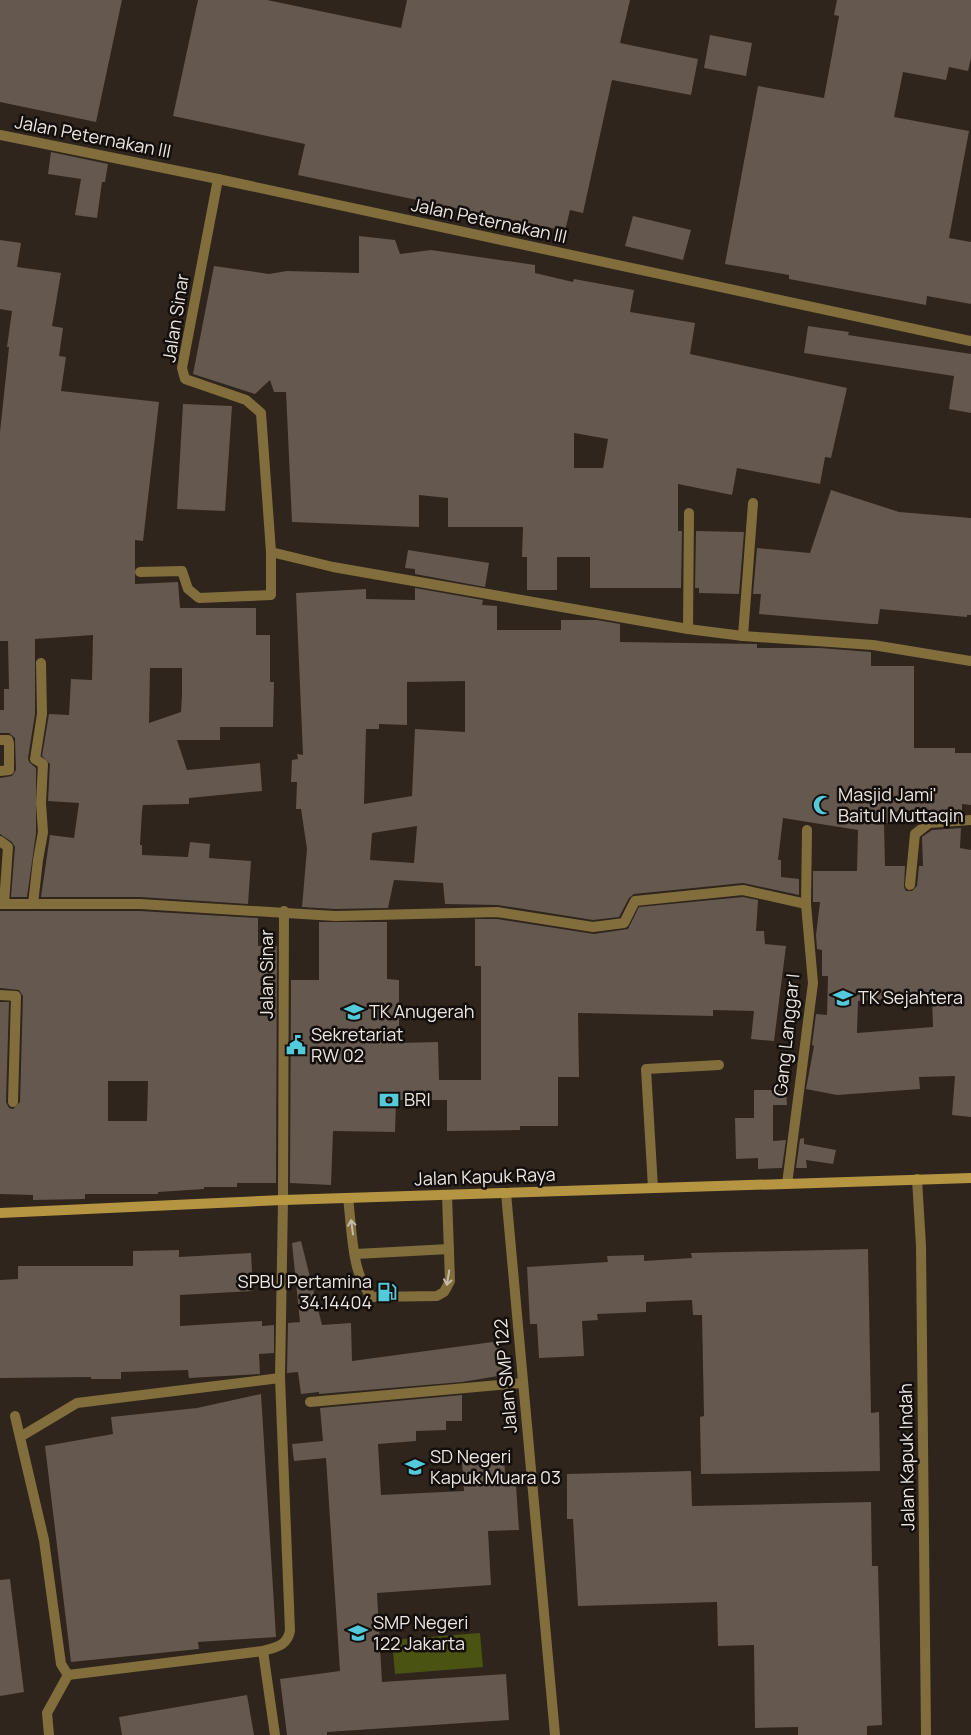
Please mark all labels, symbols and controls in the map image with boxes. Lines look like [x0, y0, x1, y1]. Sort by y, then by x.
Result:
street label: Jalan Peternakan III [13, 109, 173, 163]
street label: Jalan Peternakan III [409, 192, 569, 248]
street label: Jalan Sinar [156, 271, 194, 364]
place label: Masjid Jami' Baitul Muttaqin [838, 782, 964, 827]
mosque icon: Masjid Jami' Baitul Muttaqin [812, 794, 834, 816]
street label: Jalan Sinar [254, 929, 278, 1019]
street label: Gang Langgar I [768, 972, 804, 1097]
place label: TK Sejahtera [858, 985, 963, 1009]
school or university icon: TK Sejahtera [832, 987, 854, 1009]
place label: TK Anugerah [369, 999, 474, 1023]
school or university icon: TK Anugerah [343, 1001, 365, 1023]
place label: Sekretariat RW 02 [311, 1022, 404, 1067]
public building icon: Sekretariat RW 02 [285, 1034, 307, 1056]
place label: BRI [404, 1087, 431, 1111]
bank icon: BRI [378, 1089, 400, 1111]
street label: Jalan Kapuk Raya [414, 1162, 556, 1190]
one-way arrow [347, 1219, 357, 1235]
place label: SPBU Pertamina 34.14404 [238, 1269, 372, 1314]
one-way arrow [443, 1270, 453, 1286]
fuel station icon: SPBU Pertamina 34.14404 [376, 1281, 398, 1303]
street label: Jalan SMP 122 [488, 1318, 522, 1434]
street label: Jalan Kapuk Indah [893, 1383, 919, 1531]
place label: SD Negeri Kapuk Muara 03 [430, 1444, 561, 1489]
school or university icon: SD Negeri Kapuk Muara 03 [404, 1456, 426, 1478]
place label: SMP Negeri 122 Jakarta [373, 1610, 468, 1655]
school or university icon: SMP Negeri 122 Jakarta [347, 1622, 369, 1644]

